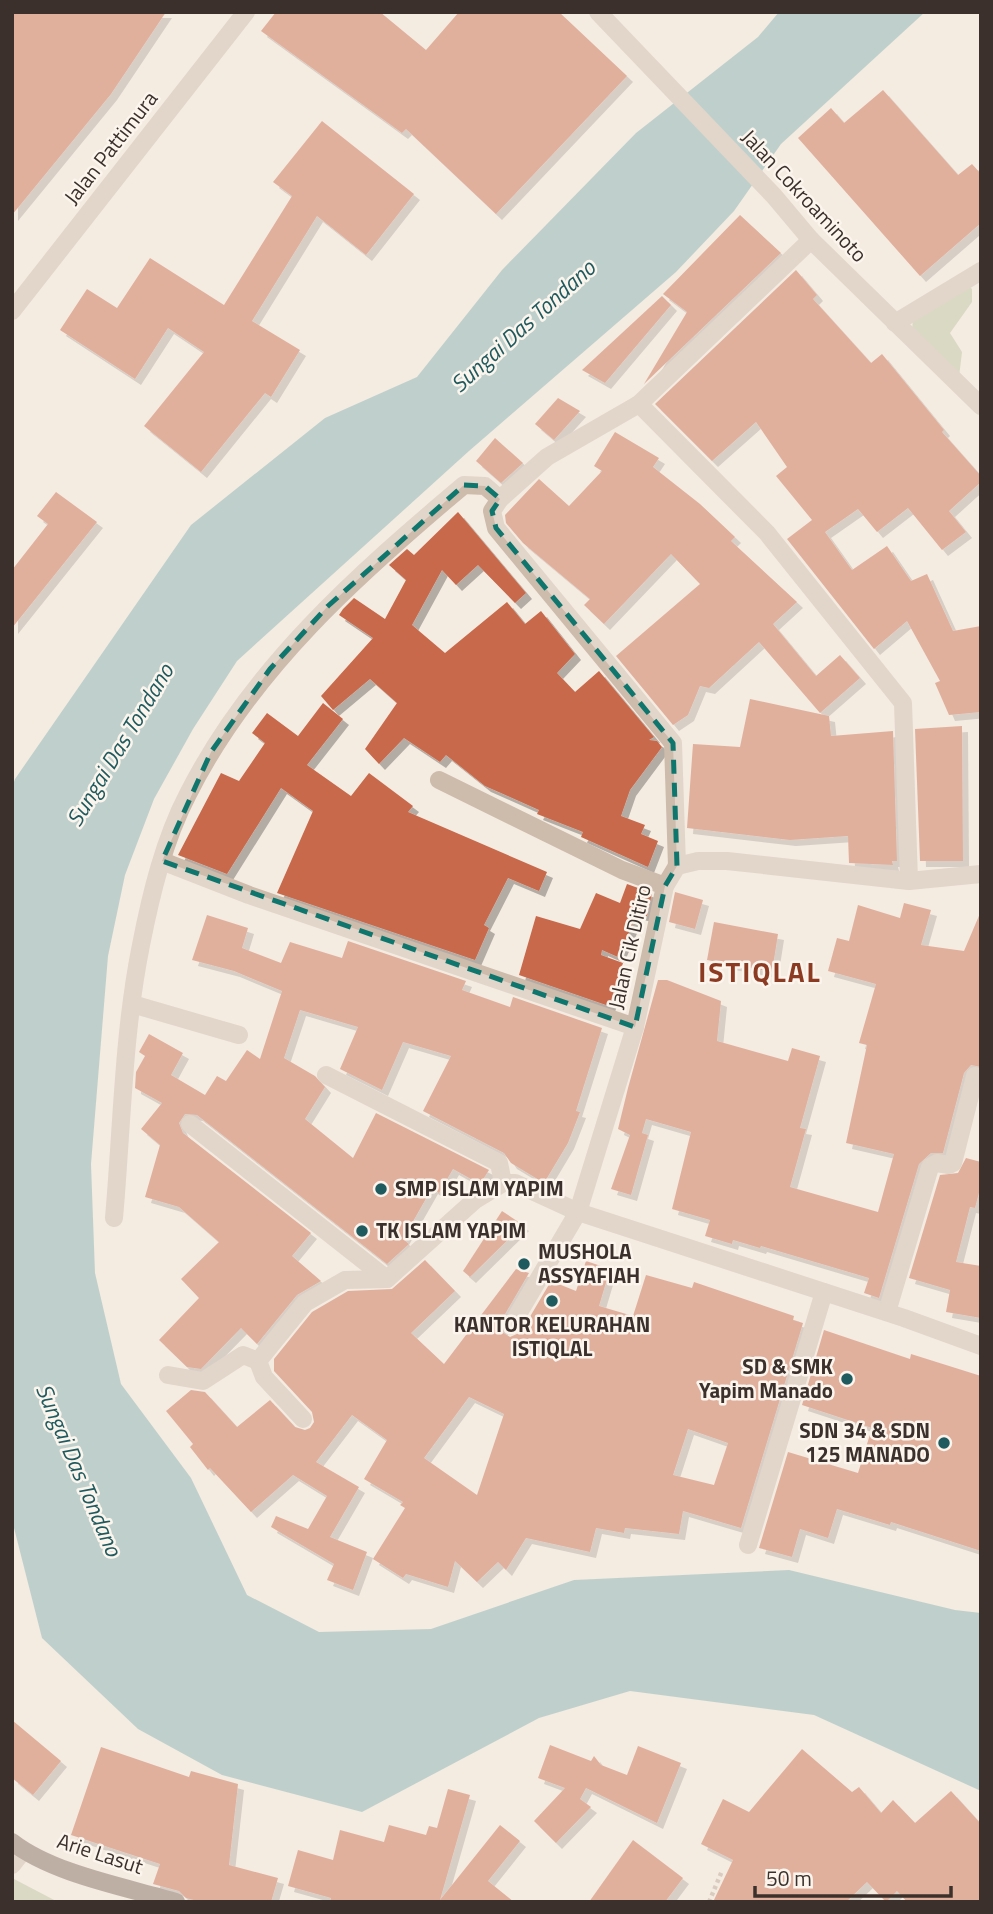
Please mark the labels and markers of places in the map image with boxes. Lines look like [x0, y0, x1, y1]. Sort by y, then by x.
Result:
place label: SMP ISLAM YAPIM [395, 1172, 564, 1204]
marker: SMP ISLAM YAPIM [373, 1181, 389, 1197]
place label: TK ISLAM YAPIM [376, 1214, 526, 1246]
marker: TK ISLAM YAPIM [354, 1223, 370, 1239]
place label: MUSHOLA ASSYAFIAH [538, 1235, 640, 1291]
marker: MUSHOLA ASSYAFIAH [516, 1256, 532, 1272]
marker: KANTOR KELURAHAN ISTIQLAL [544, 1293, 560, 1309]
place label: KANTOR KELURAHAN ISTIQLAL [454, 1308, 650, 1364]
place label: SD & SMK Yapim Manado [699, 1350, 834, 1406]
marker: SD & SMK Yapim Manado [839, 1371, 855, 1387]
place label: SDN 34 & SDN 125 MANADO [799, 1414, 930, 1470]
marker: SDN 34 & SDN 125 MANADO [936, 1435, 952, 1451]

